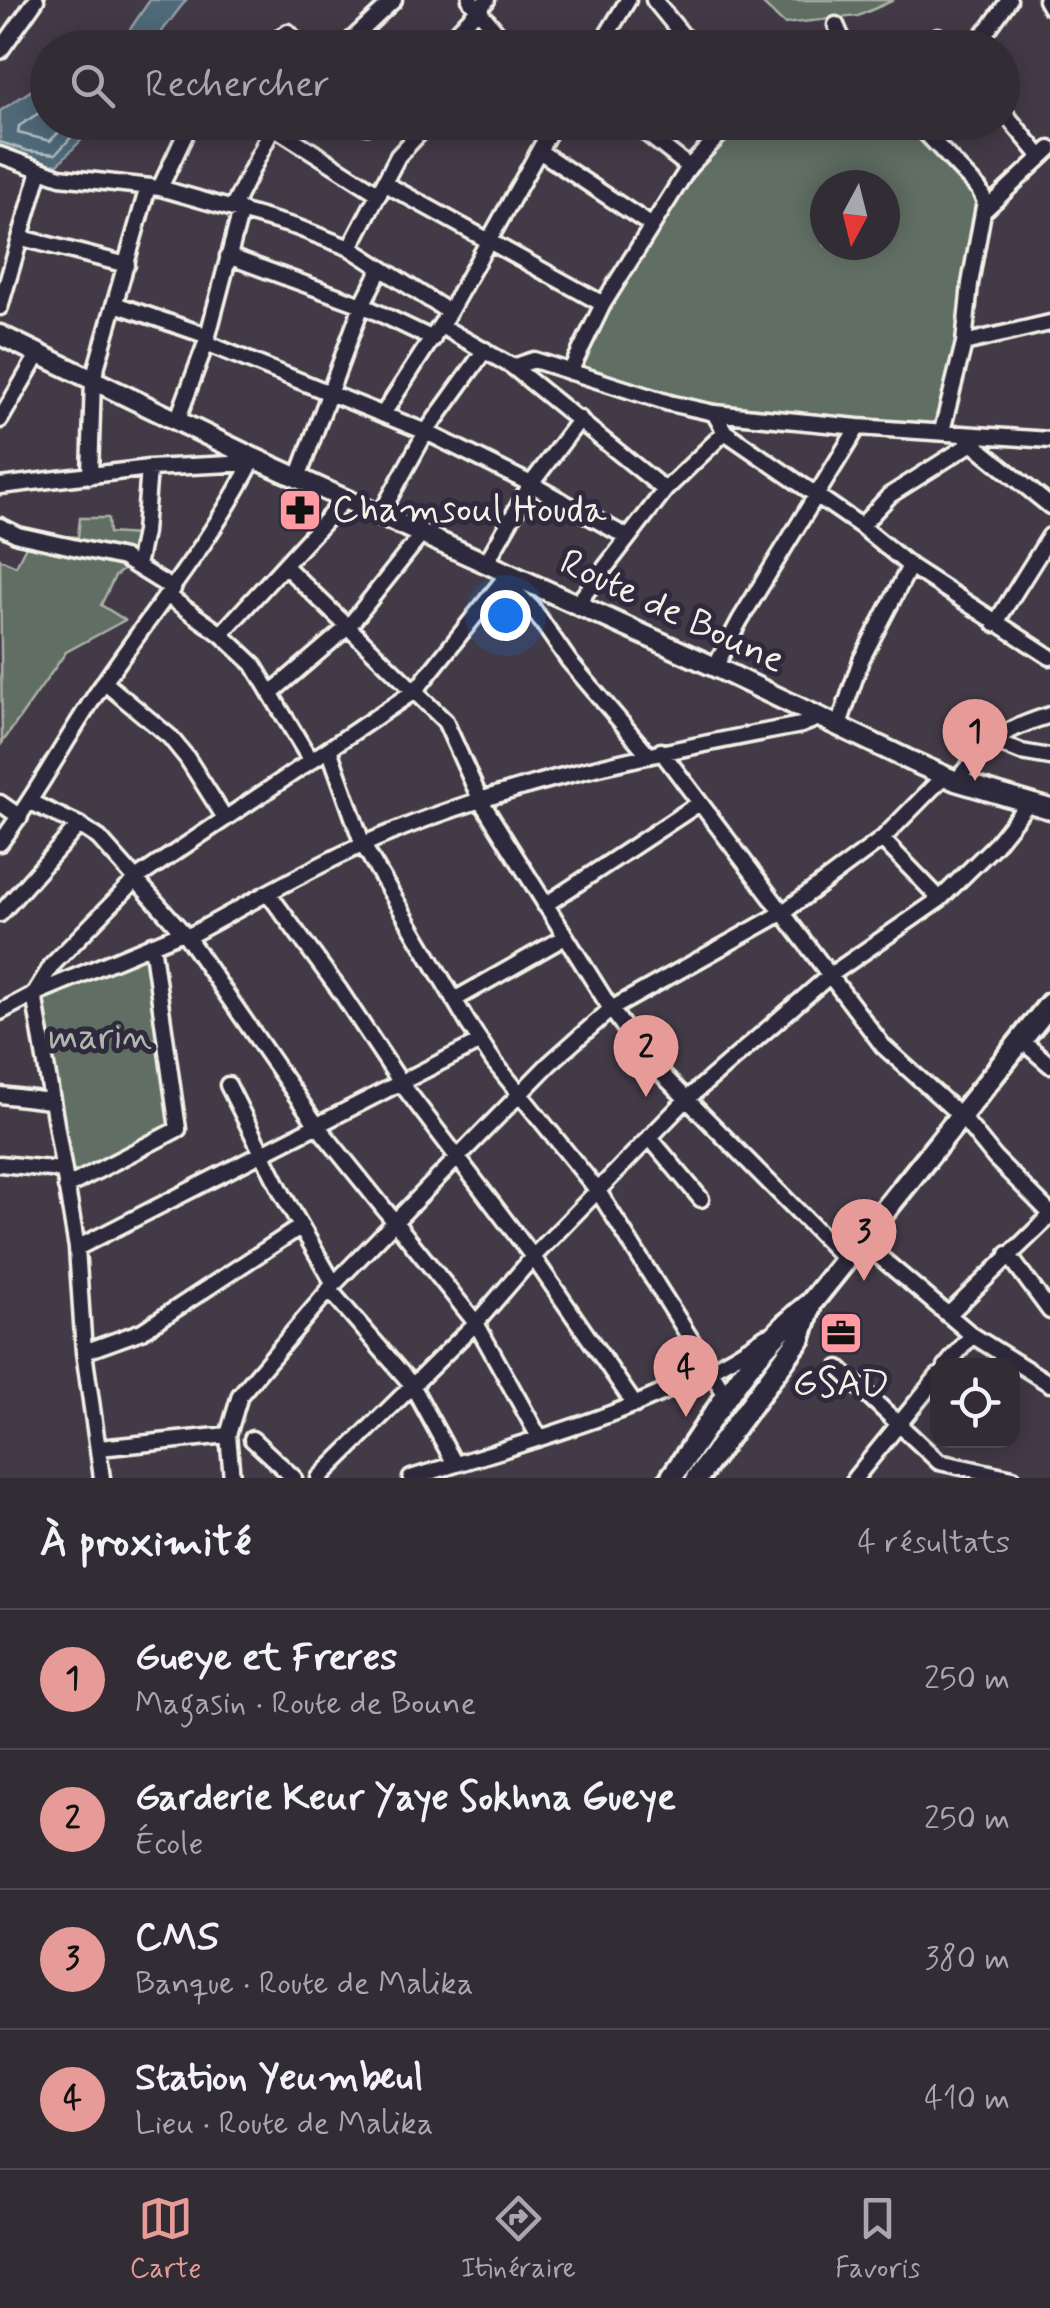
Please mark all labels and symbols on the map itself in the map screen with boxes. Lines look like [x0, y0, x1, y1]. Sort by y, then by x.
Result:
north arrow [810, 170, 900, 260]
place label: Chamsoul Houda [332, 486, 607, 535]
pharmacy icon: Chamsoul Houda [277, 487, 323, 533]
street label: Route de Boune [551, 538, 793, 686]
your location [480, 590, 531, 641]
pin: 1 [942, 698, 1008, 781]
park label: marin [48, 1013, 152, 1062]
pin: 2 [614, 1014, 678, 1097]
pin: 3 [832, 1198, 896, 1281]
office icon: GSAD [818, 1310, 864, 1356]
pin: 4 [654, 1334, 718, 1417]
place label: GSAD [793, 1360, 889, 1409]

